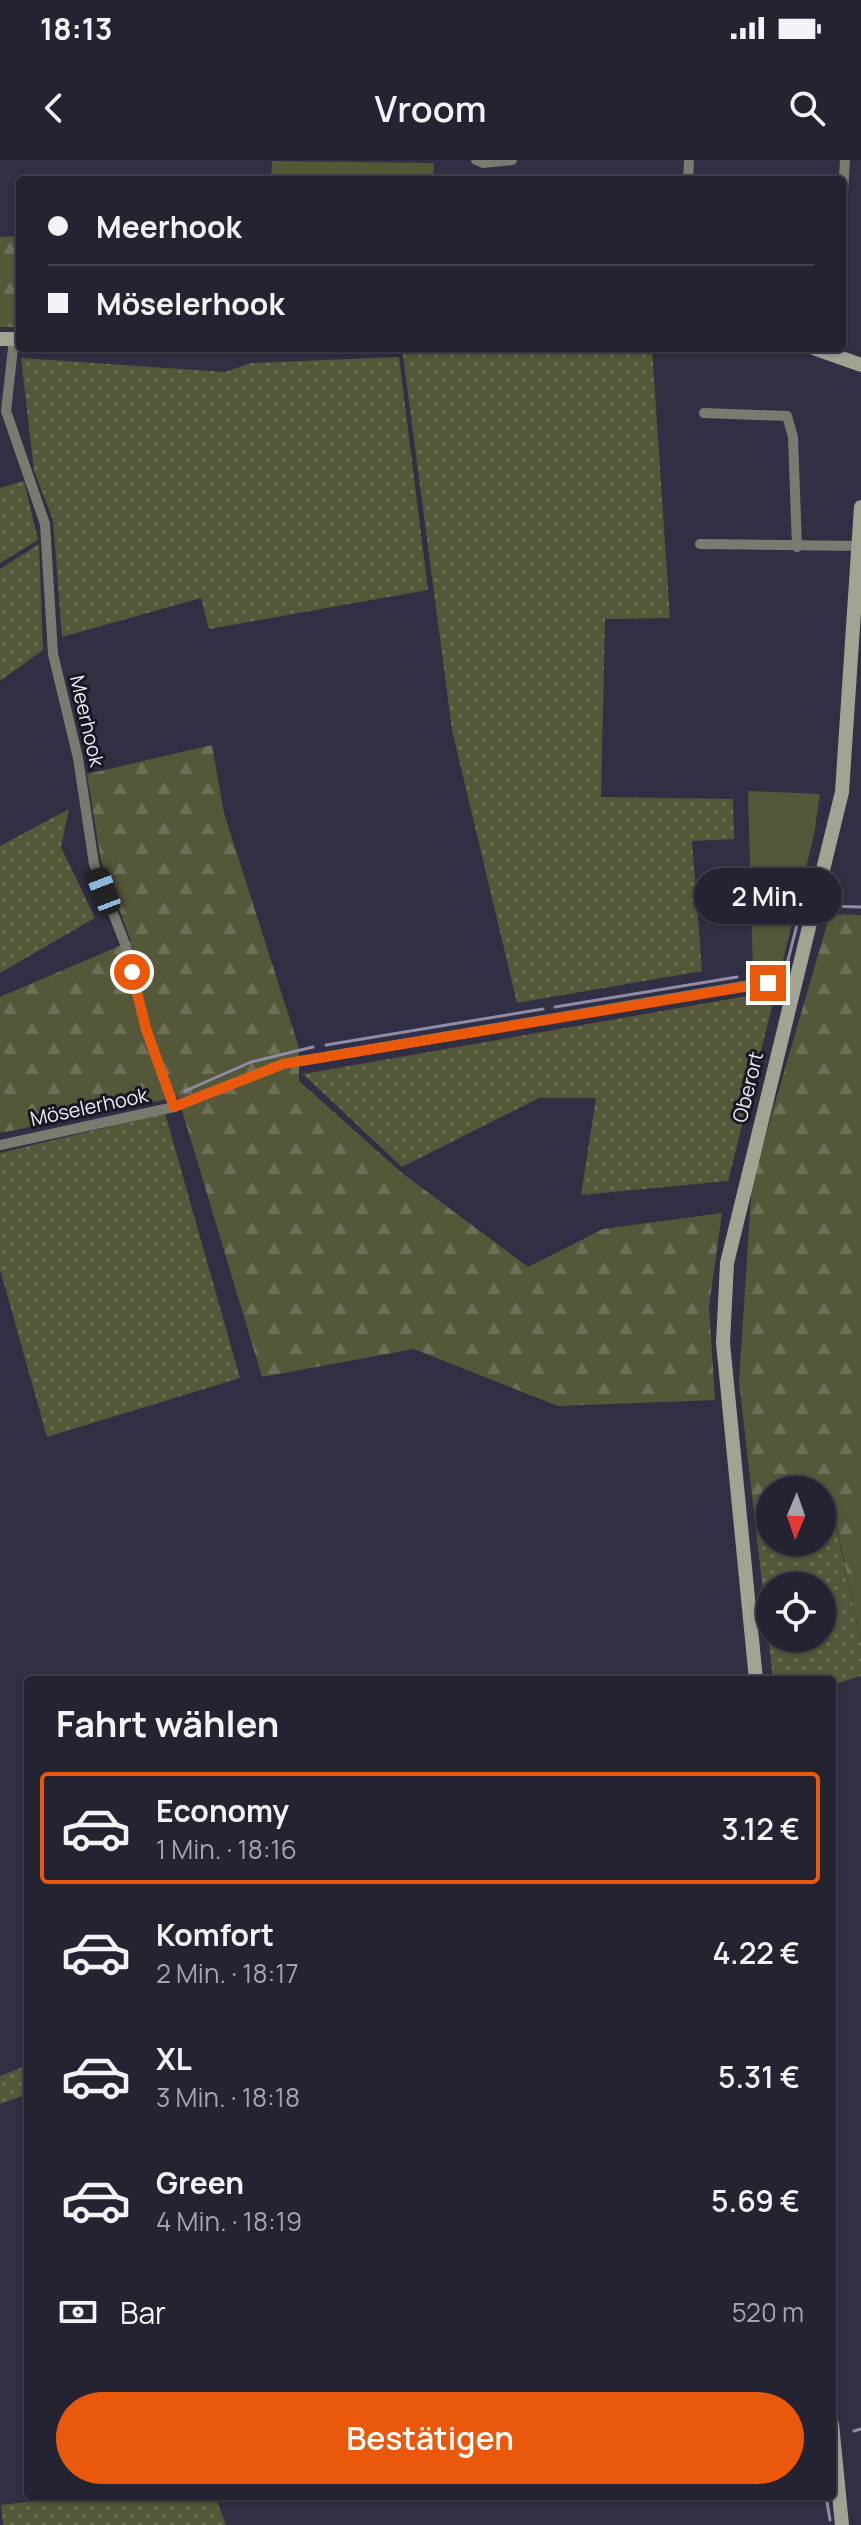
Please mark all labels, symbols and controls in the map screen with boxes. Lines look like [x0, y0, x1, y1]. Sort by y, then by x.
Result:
text: 18:13 [40, 8, 112, 49]
text: Vroom [375, 84, 486, 133]
icon: back [32, 86, 76, 130]
icon: search [785, 86, 829, 130]
text: Meerhook [96, 206, 242, 247]
text: Möselerhook [96, 283, 285, 324]
street label: Meerhook [64, 673, 111, 770]
car [84, 864, 124, 918]
callout: 2 Min. [694, 867, 842, 923]
text: 2 Min. [732, 878, 804, 914]
route start [114, 954, 150, 990]
route end [750, 965, 786, 1001]
street label: Oberort [726, 1049, 769, 1125]
street label: Möselerhook [28, 1081, 151, 1132]
north arrow [756, 1476, 836, 1556]
map controls [756, 1476, 836, 1652]
button: locate [756, 1572, 836, 1652]
text: Fahrt wählen [56, 1699, 279, 1748]
text: Economy [156, 1790, 289, 1831]
icon: car [60, 1792, 132, 1864]
text: 3.12 € [721, 1808, 800, 1849]
text: 1 Min. · 18:16 [156, 1831, 297, 1867]
text: Komfort [156, 1914, 274, 1955]
icon: car [60, 1916, 132, 1988]
text: 4.22 € [713, 1932, 800, 1973]
text: 2 Min. · 18:17 [156, 1955, 298, 1991]
text: XL [156, 2038, 192, 2079]
icon: car [60, 2040, 132, 2112]
text: 5.31 € [718, 2056, 800, 2097]
text: 3 Min. · 18:18 [156, 2079, 300, 2115]
text: Green [156, 2162, 244, 2203]
icon: car [60, 2164, 132, 2236]
text: 5.69 € [711, 2180, 800, 2221]
text: 4 Min. · 18:19 [156, 2203, 302, 2239]
icon: cash [56, 2290, 100, 2334]
text: Bar [120, 2292, 166, 2333]
text: 520 m [732, 2294, 804, 2330]
button: Bestätigen [56, 2392, 804, 2484]

